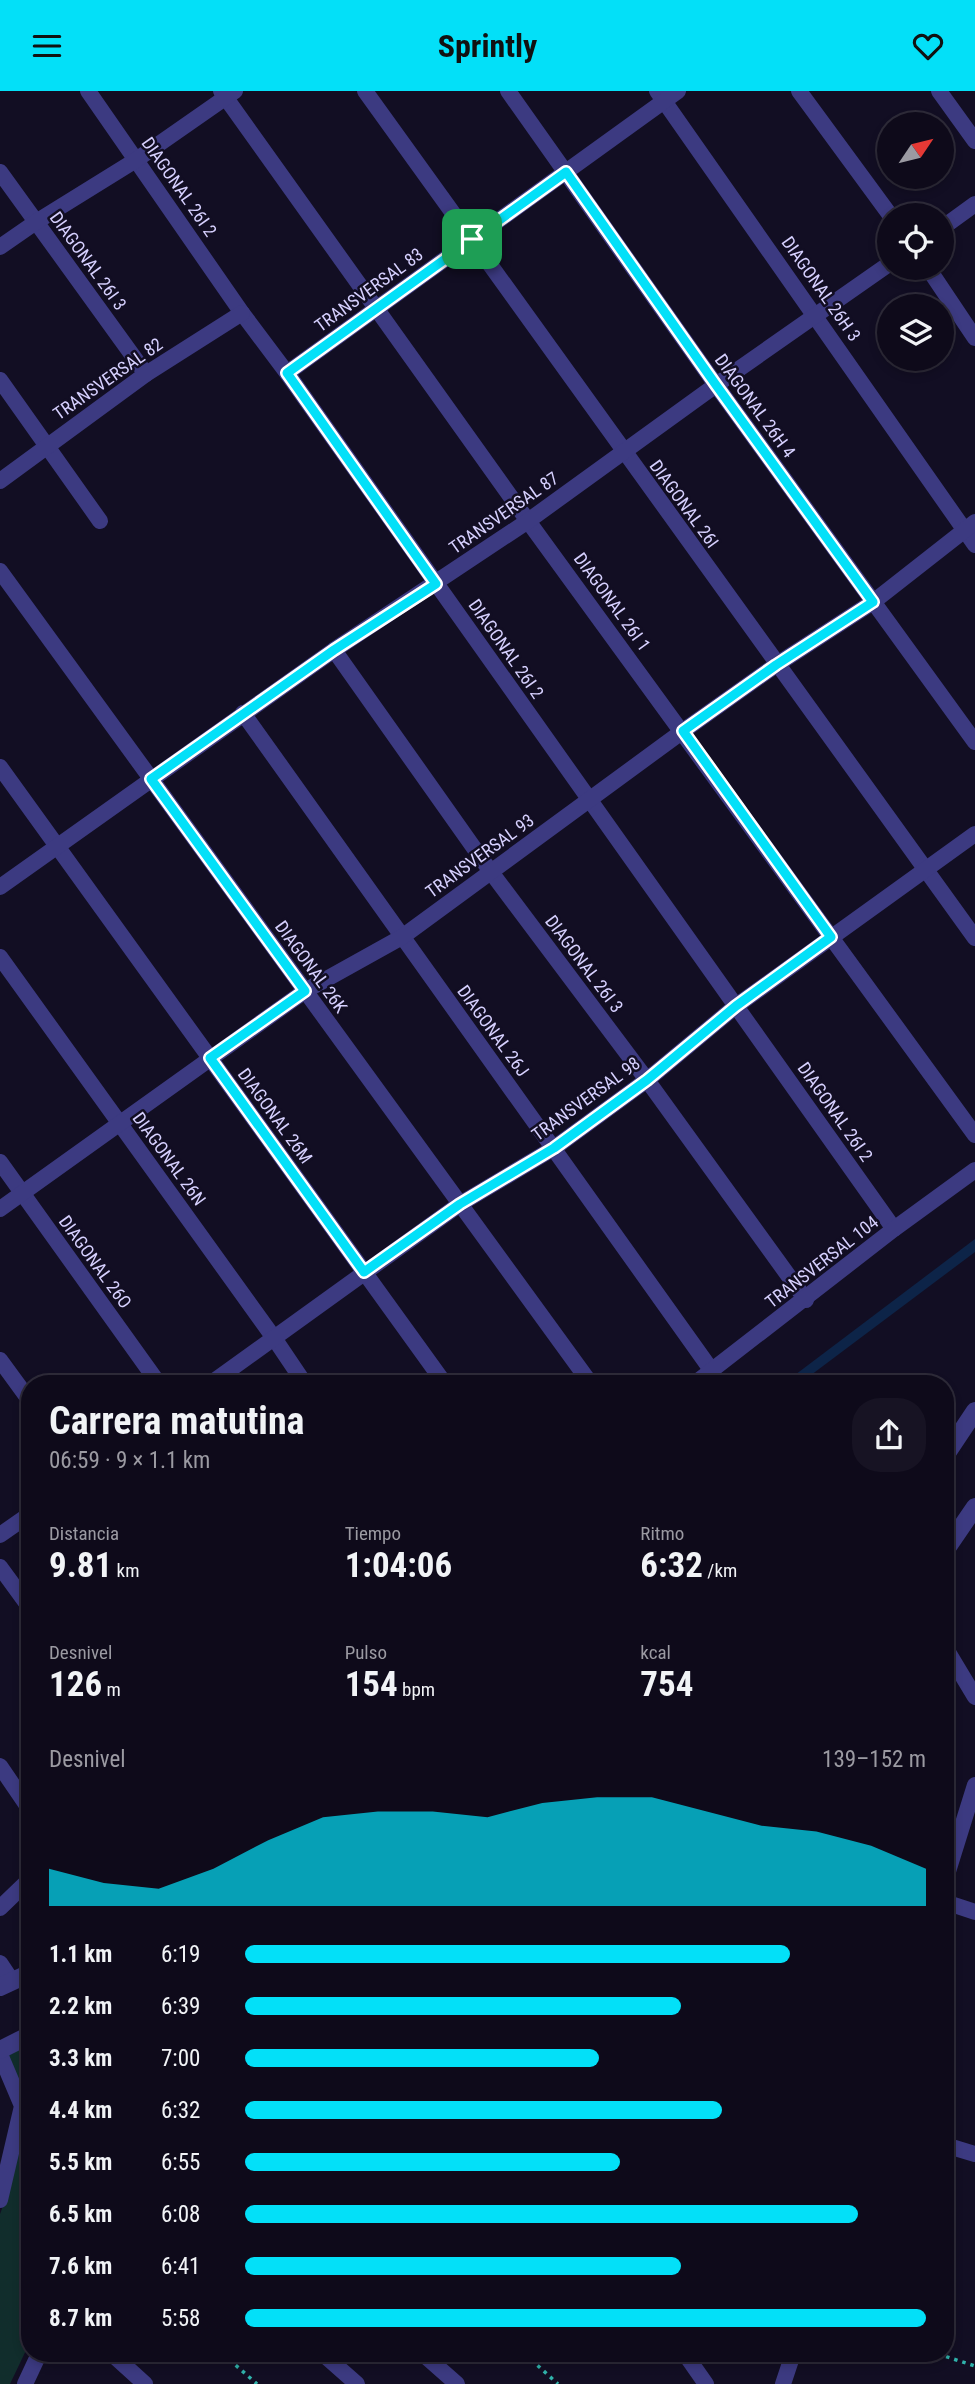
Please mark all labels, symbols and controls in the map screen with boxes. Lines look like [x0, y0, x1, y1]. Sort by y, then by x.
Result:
icon: menu [28, 27, 66, 65]
text: Sprintly [438, 27, 537, 65]
icon: heart [909, 27, 947, 65]
north arrow [877, 112, 954, 189]
map controls [877, 112, 954, 371]
street label: DIAGONAL 26I 2 [137, 133, 221, 240]
button: locate [877, 203, 954, 280]
street label: DIAGONAL 26I 3 [46, 207, 131, 314]
pin [442, 209, 502, 269]
icon: arrive [453, 220, 491, 258]
street label: DIAGONAL 26H 3 [778, 232, 865, 345]
street label: TRANSVERSAL 83 [311, 243, 427, 336]
button: layers [877, 294, 954, 371]
street label: TRANSVERSAL 82 [49, 333, 166, 424]
street label: DIAGONAL 26H 4 [711, 350, 800, 462]
street label: DIAGONAL 26I [646, 456, 723, 552]
street label: TRANSVERSAL 87 [445, 467, 562, 558]
street label: DIAGONAL 26I 1 [570, 548, 655, 655]
street label: DIAGONAL 26I 2 [464, 595, 548, 702]
street label: TRANSVERSAL 93 [422, 809, 538, 902]
street label: DIAGONAL 26I 3 [541, 911, 628, 1016]
street label: DIAGONAL 26K [271, 917, 352, 1017]
street label: DIAGONAL 26J [453, 981, 534, 1080]
street label: TRANSVERSAL 98 [528, 1052, 644, 1145]
street label: DIAGONAL 26I 2 [793, 1058, 877, 1165]
street label: DIAGONAL 26M [234, 1064, 317, 1167]
street label: DIAGONAL 26N [129, 1108, 210, 1209]
street label: DIAGONAL 26O [55, 1211, 136, 1312]
street label: TRANSVERSAL 104 [761, 1211, 882, 1312]
button: share [852, 1398, 926, 1472]
text: Carrera matutina [49, 1399, 305, 1443]
text: 06:59 · 9 × 1.1 km [49, 1447, 210, 1474]
text: Distancia [49, 1522, 119, 1545]
text: Tiempo [345, 1522, 401, 1545]
text: Ritmo [640, 1522, 684, 1545]
text: 9.81 [49, 1545, 112, 1586]
text: 1:04:06 [345, 1545, 452, 1586]
text: 6:32 [640, 1545, 703, 1586]
text: km [112, 1559, 139, 1582]
text: /km [703, 1559, 737, 1582]
text: Desnivel [49, 1641, 112, 1664]
text: Pulso [345, 1641, 387, 1664]
text: kcal [640, 1641, 671, 1664]
text: 126 [49, 1664, 102, 1705]
text: 154 [345, 1664, 398, 1705]
text: 754 [640, 1664, 693, 1705]
text: m [102, 1678, 121, 1701]
text: bpm [398, 1678, 435, 1701]
text: Desnivel [49, 1746, 126, 1773]
text: 139–152 m [822, 1746, 926, 1773]
text: 1.1 km [49, 1941, 112, 1968]
text: 6:19 [161, 1941, 200, 1968]
text: 2.2 km [49, 1993, 112, 2020]
text: 6:39 [161, 1993, 200, 2020]
text: 3.3 km [49, 2045, 112, 2072]
text: 7:00 [161, 2045, 200, 2072]
text: 4.4 km [49, 2097, 112, 2124]
text: 6:32 [161, 2097, 200, 2124]
text: 5.5 km [49, 2149, 112, 2176]
text: 6:55 [161, 2149, 200, 2176]
text: 6.5 km [49, 2201, 112, 2228]
text: 6:08 [161, 2201, 200, 2228]
text: 7.6 km [49, 2253, 112, 2280]
text: 6:41 [161, 2253, 200, 2280]
text: 8.7 km [49, 2305, 112, 2332]
text: 5:58 [161, 2305, 200, 2332]

